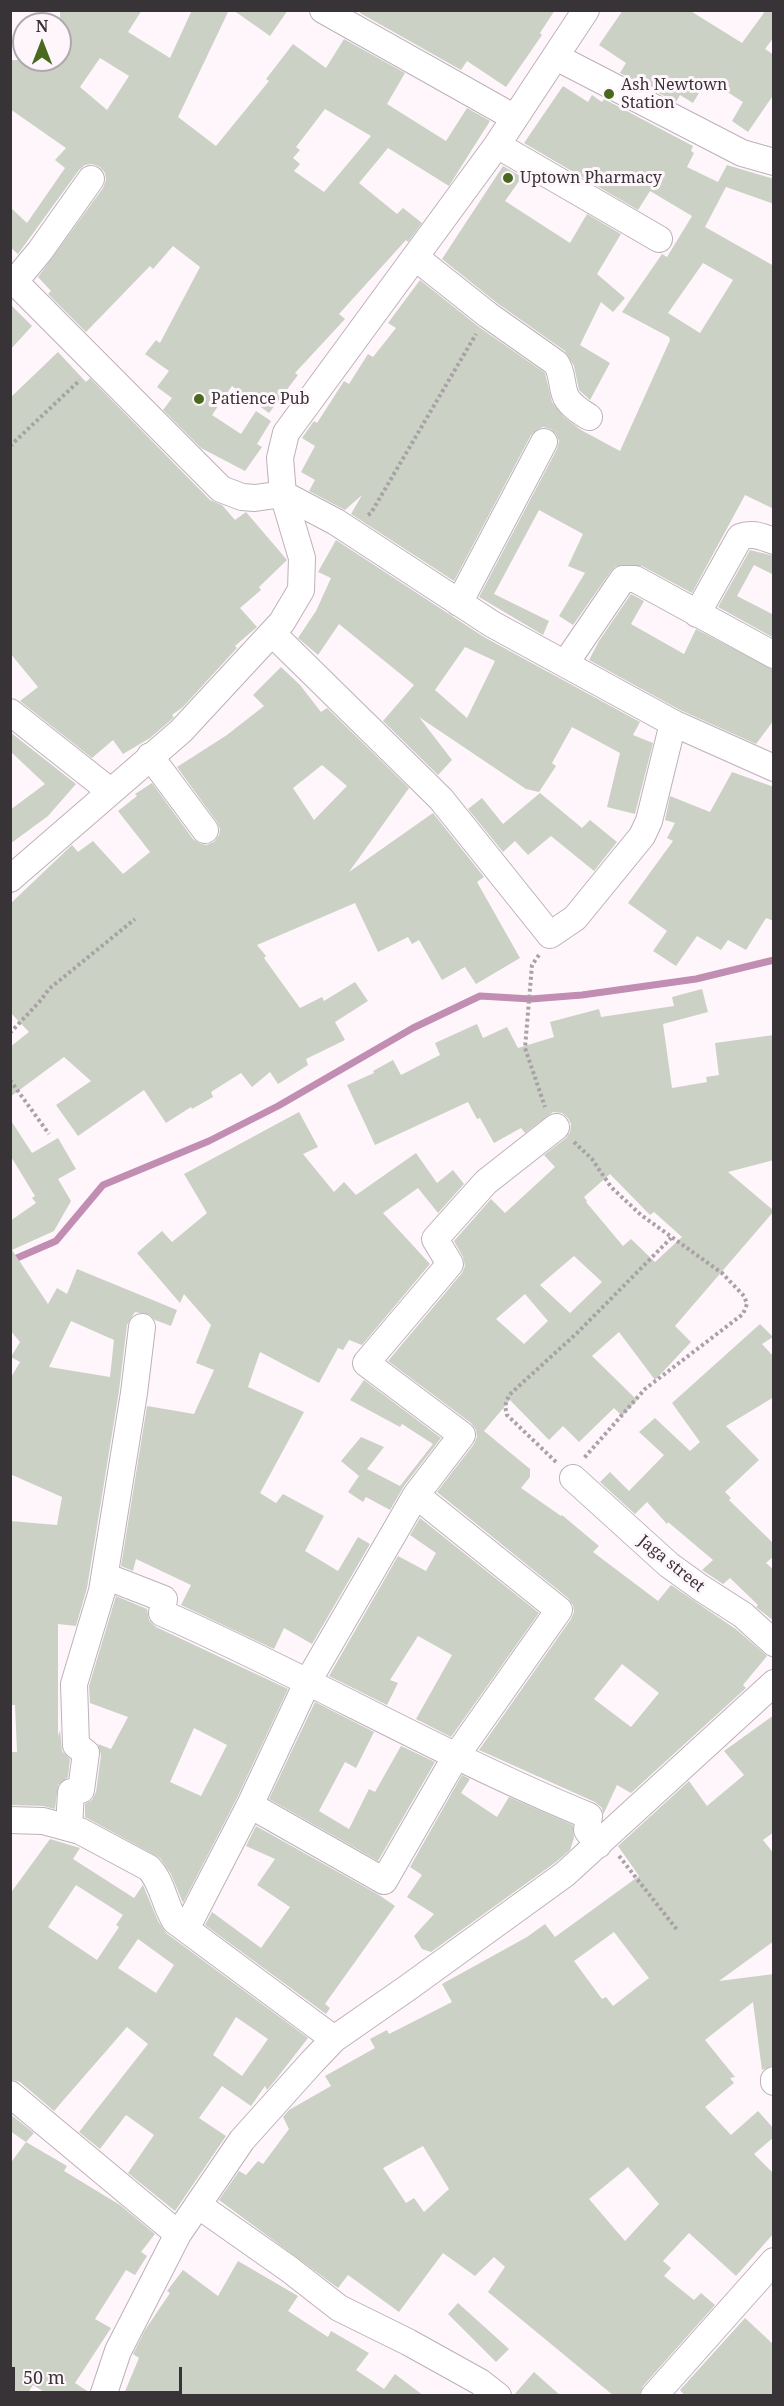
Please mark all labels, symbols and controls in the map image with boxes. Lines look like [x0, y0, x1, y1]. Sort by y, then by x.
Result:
north arrow [12, 12, 72, 72]
text: N [36, 15, 48, 37]
place label: Ash Newtown Station [621, 75, 727, 113]
marker: Ash Newtown Station [602, 87, 616, 101]
place label: Uptown Pharmacy [520, 168, 662, 188]
marker: Uptown Pharmacy [501, 171, 515, 185]
place label: Patience Pub [211, 389, 310, 409]
marker: Patience Pub [192, 392, 206, 406]
street label: Jaga street [634, 1531, 708, 1597]
scale bar [15, 2355, 184, 2393]
text: 50 m [23, 2365, 65, 2389]

